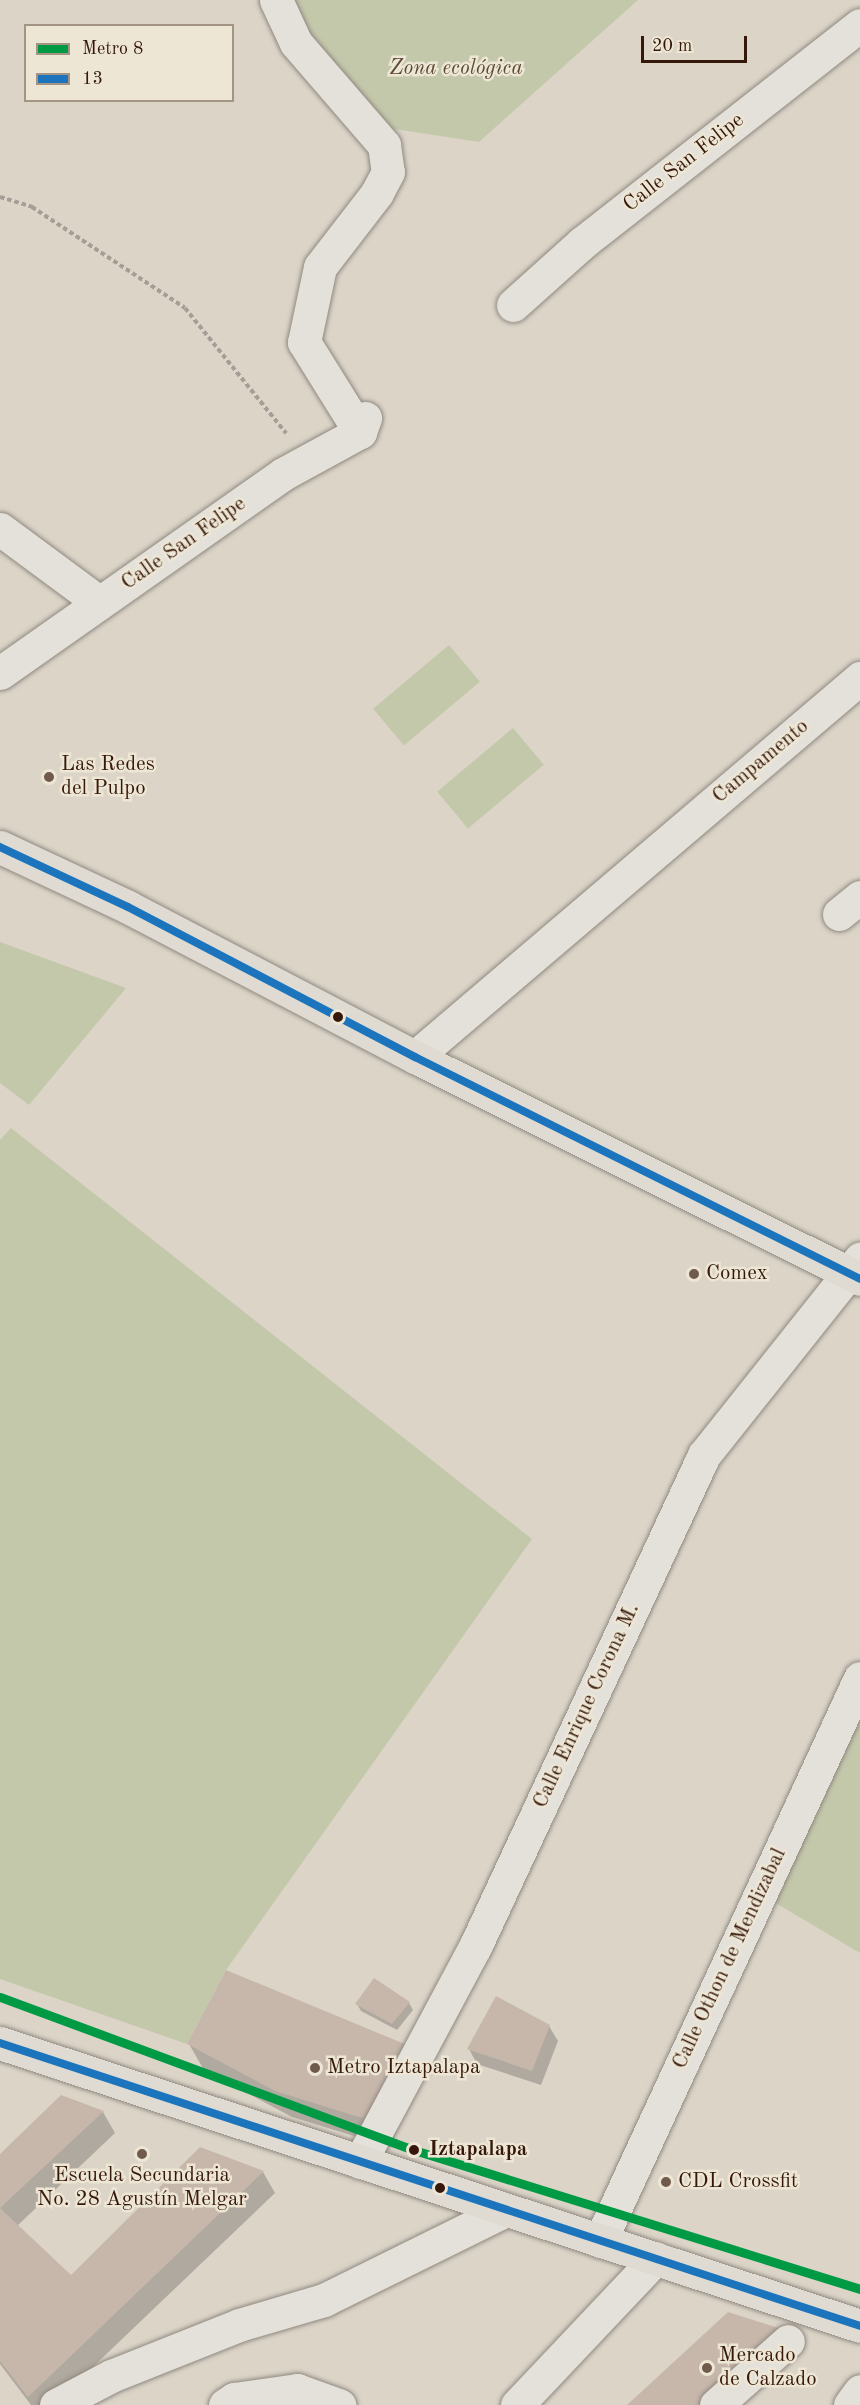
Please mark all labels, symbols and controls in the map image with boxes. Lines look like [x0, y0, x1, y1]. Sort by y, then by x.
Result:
legend [24, 24, 234, 102]
scale bar [644, 24, 750, 62]
text: 20 m [652, 37, 692, 55]
text: Metro 8 [82, 40, 143, 58]
park label: Zona ecológica [389, 56, 523, 82]
text: 13 [82, 70, 103, 88]
street label: Calle San Felipe [619, 108, 749, 218]
street label: Calle San Felipe [117, 492, 251, 596]
street label: Campamento [708, 714, 814, 810]
place label: Las Redes del Pulpo [61, 752, 155, 802]
marker: Las Redes del Pulpo [42, 770, 56, 784]
unlabelled marker [332, 1011, 344, 1023]
place label: Comex [706, 1261, 768, 1287]
marker: Comex [687, 1267, 701, 1281]
street label: Calle Enrique Corona M. [528, 1599, 646, 1813]
street label: Calle Othon de Mendizabal [668, 1845, 792, 2073]
place label: Metro Iztapalapa [327, 2055, 480, 2081]
marker: Metro Iztapalapa [308, 2061, 322, 2075]
place label: Iztapalapa [429, 2137, 528, 2163]
marker: Iztapalapa [404, 2140, 424, 2160]
marker: Escuela Secundaria No. 28 Agustín Melgar [135, 2147, 149, 2161]
place label: Escuela Secundaria No. 28 Agustín Melgar [37, 2163, 247, 2213]
place label: CDL Crossfit [678, 2169, 798, 2195]
marker: CDL Crossfit [659, 2175, 673, 2189]
unlabelled marker [434, 2182, 446, 2194]
place label: Mercado de Calzado [719, 2343, 817, 2393]
marker: Mercado de Calzado [700, 2361, 714, 2375]

